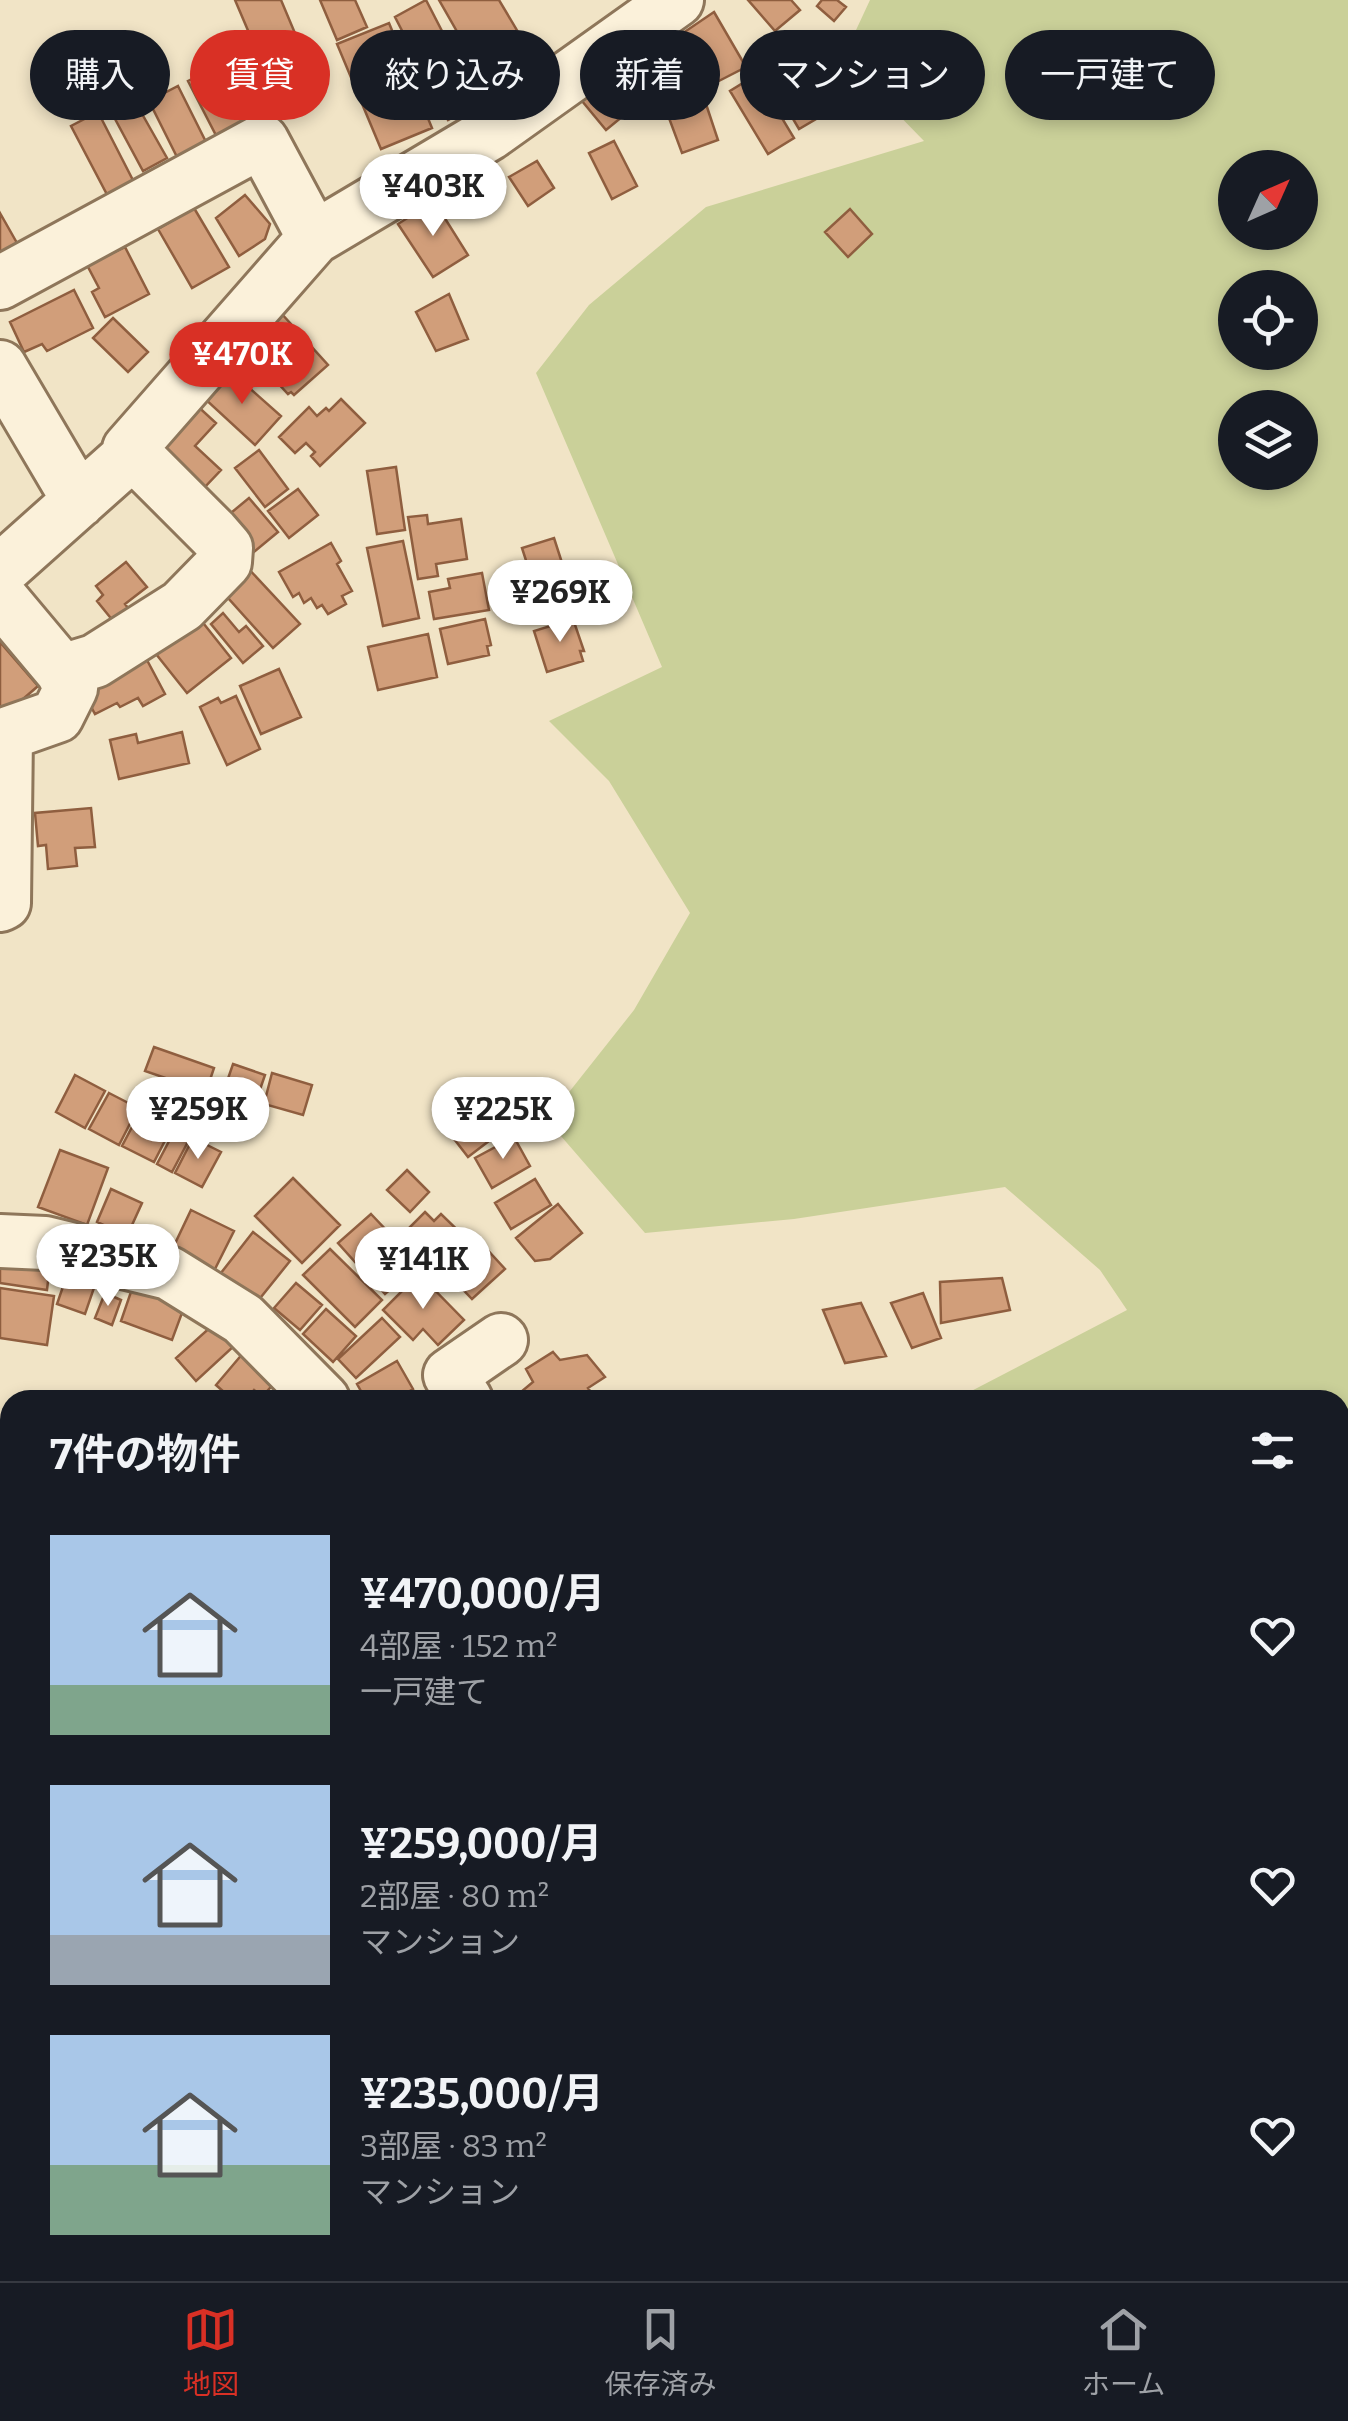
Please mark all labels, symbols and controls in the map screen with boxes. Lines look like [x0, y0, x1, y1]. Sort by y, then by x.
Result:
chip: 購入 [30, 30, 170, 120]
chip: 賃貸 [190, 30, 330, 120]
chip: 絞り込み [350, 30, 560, 120]
chip: 新着 [580, 30, 720, 120]
chip: マンション [740, 30, 985, 120]
chip: 一戸建て [1005, 30, 1215, 120]
north arrow [1218, 150, 1318, 250]
map controls [1218, 150, 1318, 490]
pin: ¥403K [363, 154, 503, 239]
text: ¥403K [382, 167, 484, 205]
button: locate [1218, 270, 1318, 370]
pin: ¥470K [172, 322, 312, 407]
text: ¥470K [191, 335, 293, 373]
button: layers [1218, 390, 1318, 490]
pin: ¥269K [490, 560, 630, 645]
text: ¥269K [509, 573, 611, 611]
pin: ¥259K [128, 1077, 268, 1162]
pin: ¥225K [433, 1077, 573, 1162]
text: ¥259K [148, 1090, 248, 1128]
text: ¥225K [454, 1090, 552, 1128]
pin: ¥235K [38, 1224, 178, 1309]
pin: ¥141K [353, 1227, 493, 1312]
text: ¥235K [58, 1237, 158, 1275]
text: ¥141K [377, 1240, 469, 1278]
icon: filters [1245, 1423, 1300, 1478]
text: 7件の物件 [50, 1430, 241, 1480]
text: ¥470,000/月 [360, 1569, 606, 1619]
icon: home [130, 1575, 250, 1695]
icon: heart [1245, 1608, 1300, 1663]
text: 4部屋 · 152 m² [360, 1627, 557, 1665]
text: 一戸建て [360, 1673, 488, 1711]
text: ¥259,000/月 [360, 1819, 603, 1869]
icon: home [130, 1825, 250, 1945]
icon: heart [1245, 1858, 1300, 1913]
text: 2部屋 · 80 m² [360, 1877, 549, 1915]
text: マンション [360, 1923, 520, 1961]
text: ¥235,000/月 [360, 2069, 604, 2119]
icon: home [130, 2075, 250, 2195]
icon: heart [1245, 2108, 1300, 2163]
text: 3部屋 · 83 m² [360, 2127, 547, 2165]
text: マンション [360, 2173, 520, 2211]
tab: 地図 [183, 2302, 239, 2402]
tab: 保存済み [604, 2302, 716, 2402]
tab: ホーム [1082, 2302, 1165, 2402]

